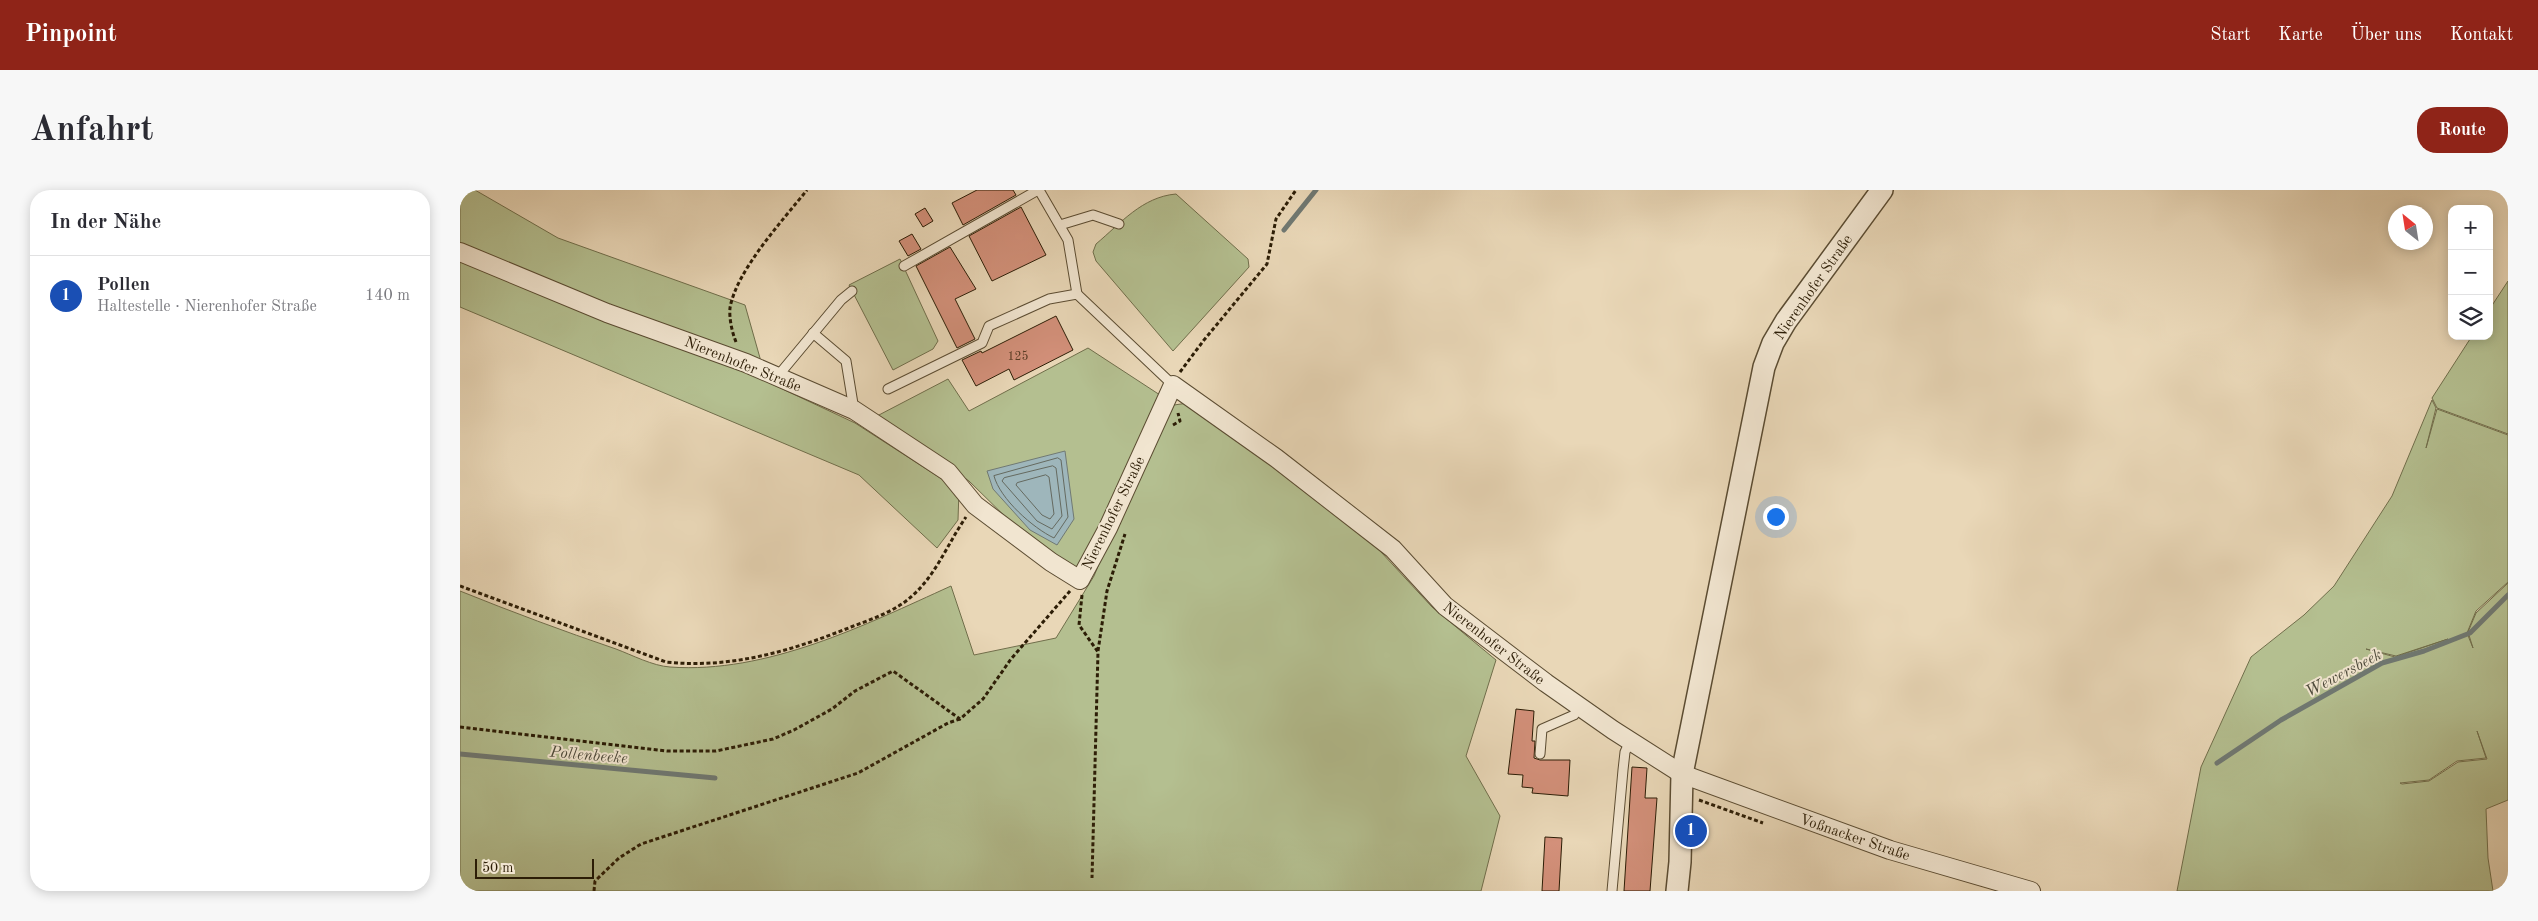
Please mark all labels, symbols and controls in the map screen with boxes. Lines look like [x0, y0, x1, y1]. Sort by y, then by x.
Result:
text: Pinpoint [25, 23, 117, 47]
text: Start [2210, 26, 2250, 44]
text: Karte [2278, 26, 2323, 44]
text: Über uns [2351, 26, 2422, 44]
text: Kontakt [2450, 26, 2513, 44]
button: Route [2417, 107, 2508, 153]
text: Anfahrt [30, 113, 153, 148]
north arrow [2388, 205, 2433, 250]
map controls [2448, 205, 2493, 340]
button: + [2448, 205, 2493, 250]
text: In der Nähe [50, 212, 161, 233]
street label: Nierenhofer Straße [1772, 233, 1856, 343]
button: − [2448, 250, 2493, 295]
text: Pollen [97, 276, 150, 295]
text: 1 [61, 288, 71, 304]
text: 140 m [365, 288, 410, 304]
button: layers [2448, 295, 2493, 340]
text: Haltestelle · Nierenhofer Straße [97, 299, 317, 315]
street label: Nierenhofer Straße [682, 335, 803, 396]
house number: 125 [1008, 350, 1028, 363]
street label: Nierenhofer Straße [1080, 454, 1148, 573]
your location [1763, 504, 1789, 530]
street label: Nierenhofer Straße [1439, 600, 1547, 688]
water label: Wewersbeek [2303, 647, 2385, 701]
water label: Pollenbeeke [548, 745, 629, 767]
pin: 1 [1675, 812, 1707, 850]
street label: Voßnacker Straße [1797, 813, 1912, 864]
scale bar [475, 856, 594, 879]
text: 50 m [482, 861, 513, 875]

